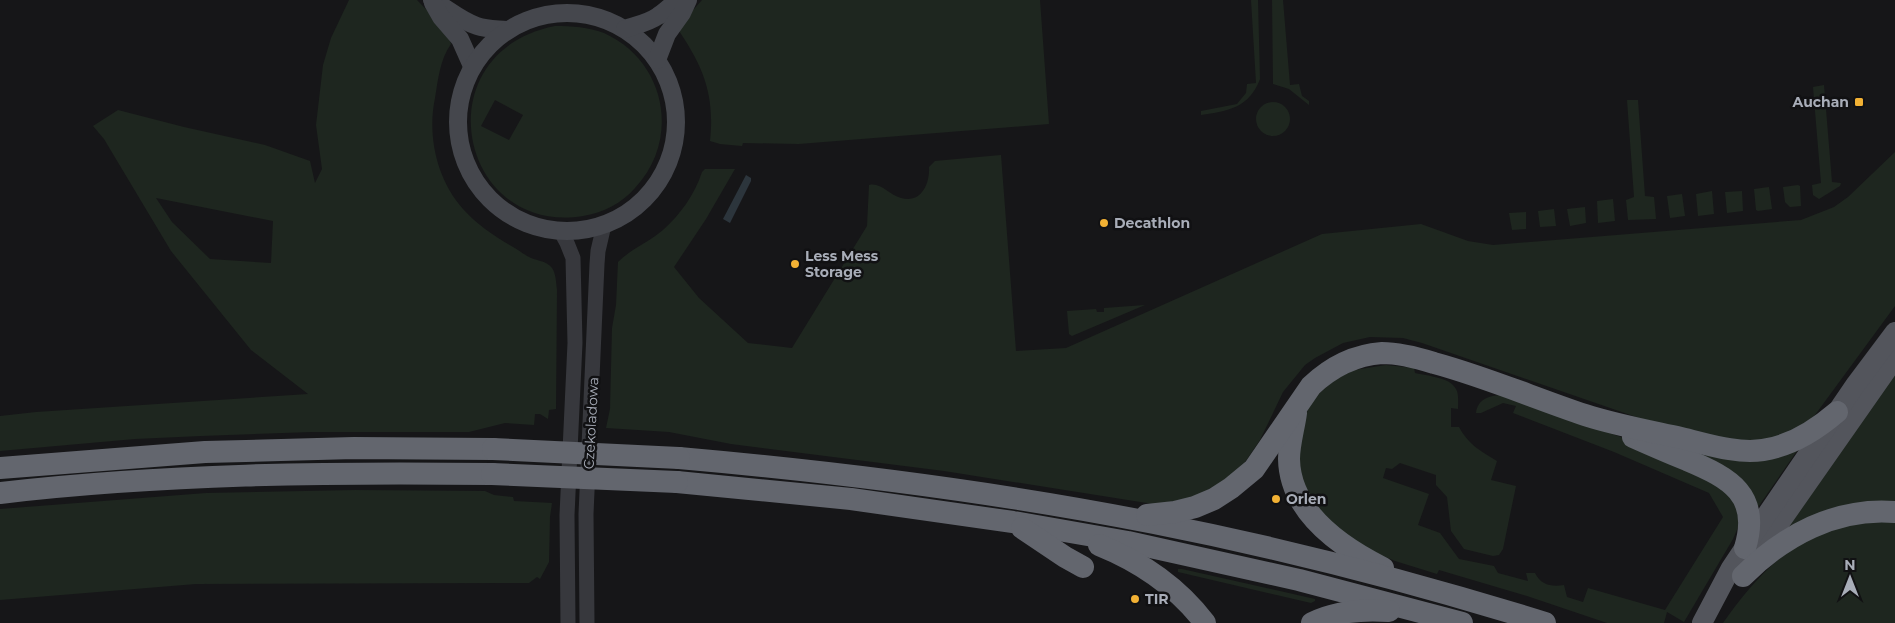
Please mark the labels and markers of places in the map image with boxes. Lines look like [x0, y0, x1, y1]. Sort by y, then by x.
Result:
place label: Auchan [1792, 93, 1849, 111]
marker: Auchan [1853, 96, 1865, 108]
place label: Decathlon [1114, 214, 1190, 232]
marker: Decathlon [1098, 217, 1110, 229]
place label: Less Mess Storage [805, 247, 879, 281]
marker: Less Mess Storage [789, 258, 801, 270]
place label: Orlen [1286, 490, 1327, 508]
marker: Orlen [1270, 493, 1282, 505]
place label: TIR [1145, 590, 1169, 608]
marker: TIR [1129, 593, 1141, 605]

